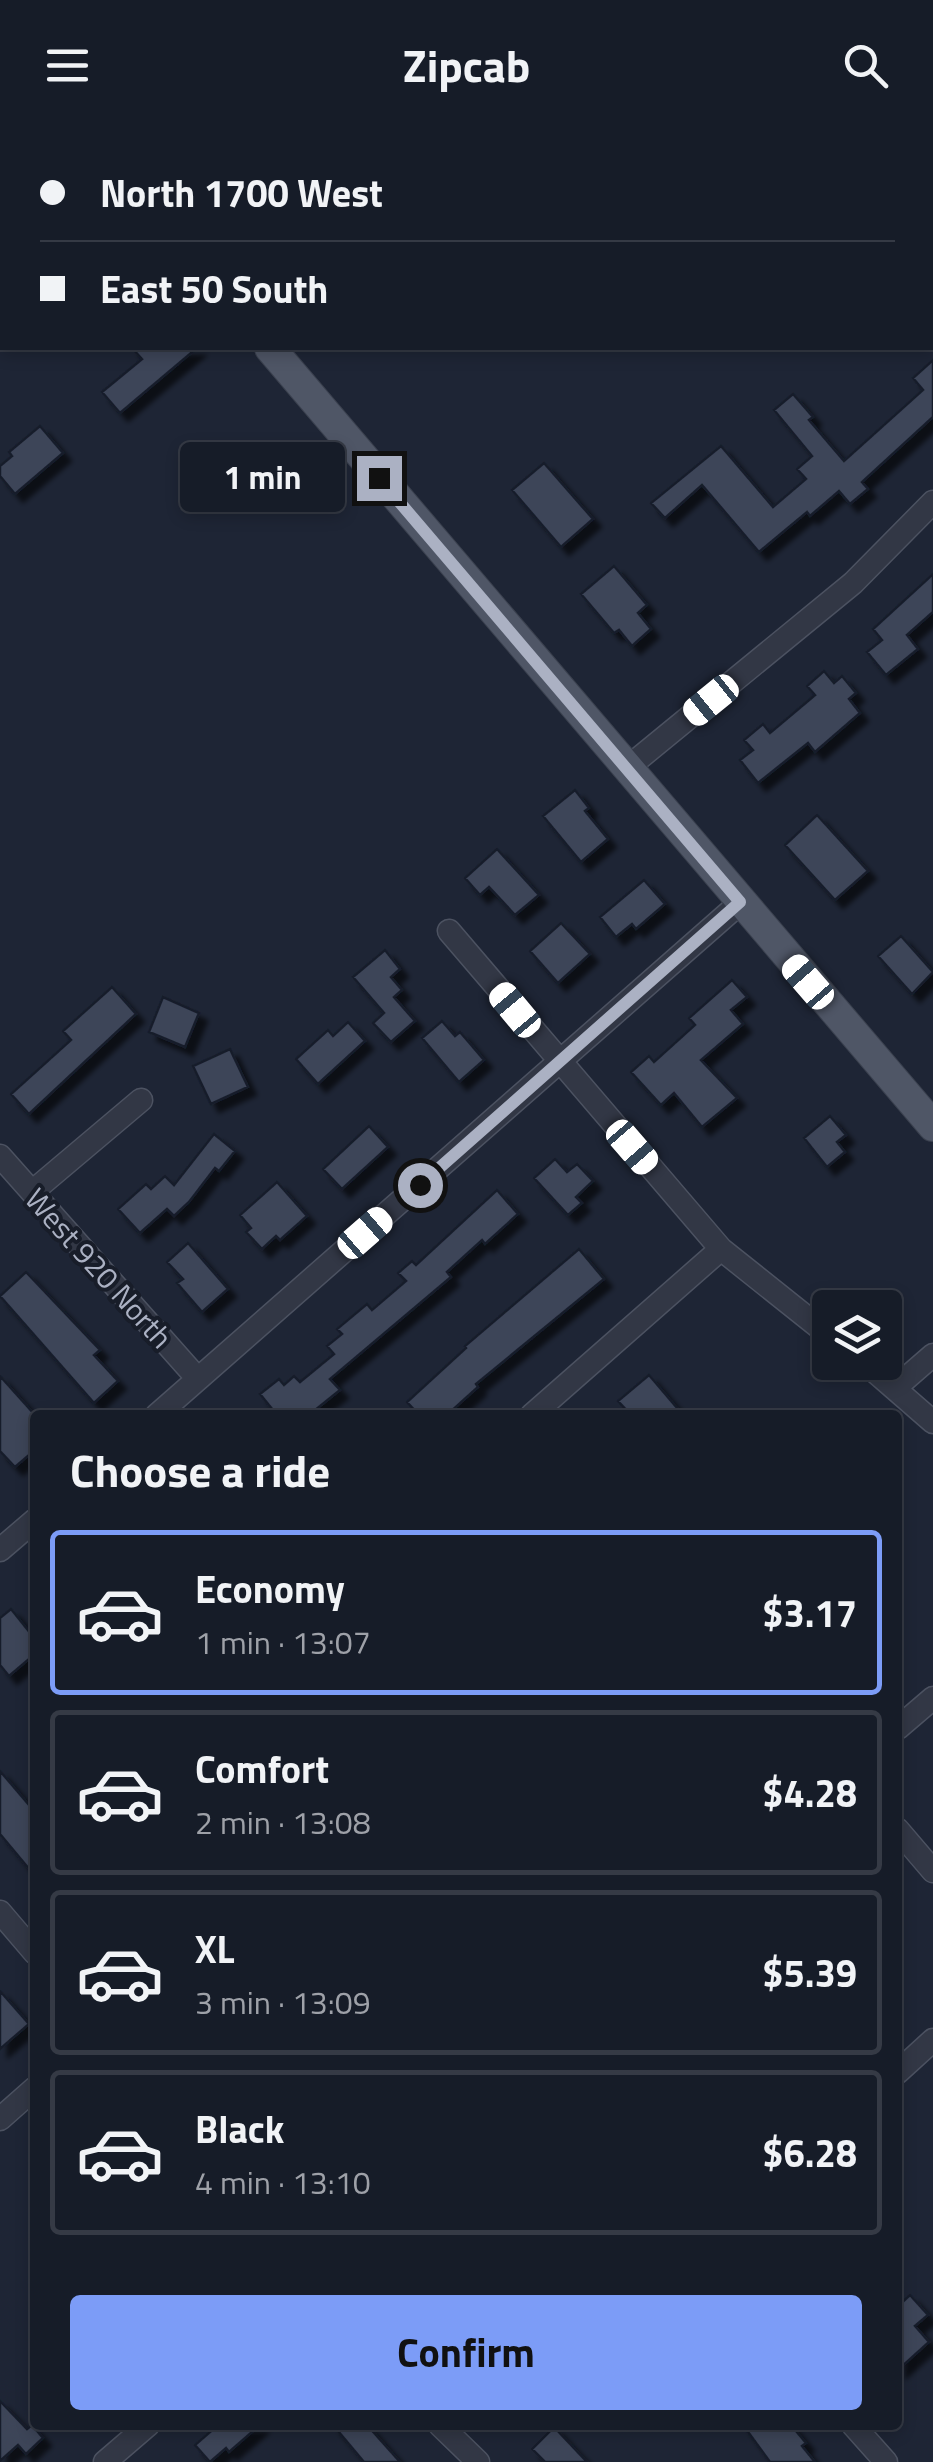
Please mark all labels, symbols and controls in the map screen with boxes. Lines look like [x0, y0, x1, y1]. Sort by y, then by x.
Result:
text: Zipcab [403, 31, 530, 99]
icon: menu [40, 38, 95, 93]
icon: search [838, 38, 893, 93]
text: North 1700 West [100, 164, 383, 222]
text: East 50 South [100, 260, 328, 318]
callout: 1 min [179, 443, 344, 513]
text: 1 min [224, 453, 301, 501]
route end [357, 456, 402, 501]
car [678, 669, 744, 731]
car [777, 950, 839, 1014]
car [484, 977, 546, 1043]
car [601, 1115, 663, 1179]
route start [398, 1163, 443, 1208]
street label: West 920 North [14, 1177, 184, 1359]
car [333, 1202, 397, 1264]
map controls [812, 1290, 902, 1380]
button: layers [812, 1290, 902, 1380]
text: Choose a ride [70, 1436, 330, 1504]
text: Economy [195, 1560, 345, 1618]
icon: car [75, 1568, 165, 1658]
text: $3.17 [762, 1584, 857, 1642]
text: 1 min · 13:07 [195, 1618, 371, 1666]
text: Comfort [195, 1740, 329, 1798]
icon: car [75, 1748, 165, 1838]
text: $4.28 [762, 1764, 857, 1822]
text: 2 min · 13:08 [195, 1798, 371, 1846]
text: XL [195, 1920, 235, 1978]
icon: car [75, 1928, 165, 2018]
text: $5.39 [762, 1944, 857, 2002]
text: 3 min · 13:09 [195, 1978, 371, 2026]
text: Black [195, 2100, 284, 2158]
icon: car [75, 2108, 165, 2198]
text: $6.28 [762, 2124, 857, 2182]
text: 4 min · 13:10 [195, 2158, 371, 2206]
button: Confirm [70, 2295, 862, 2410]

